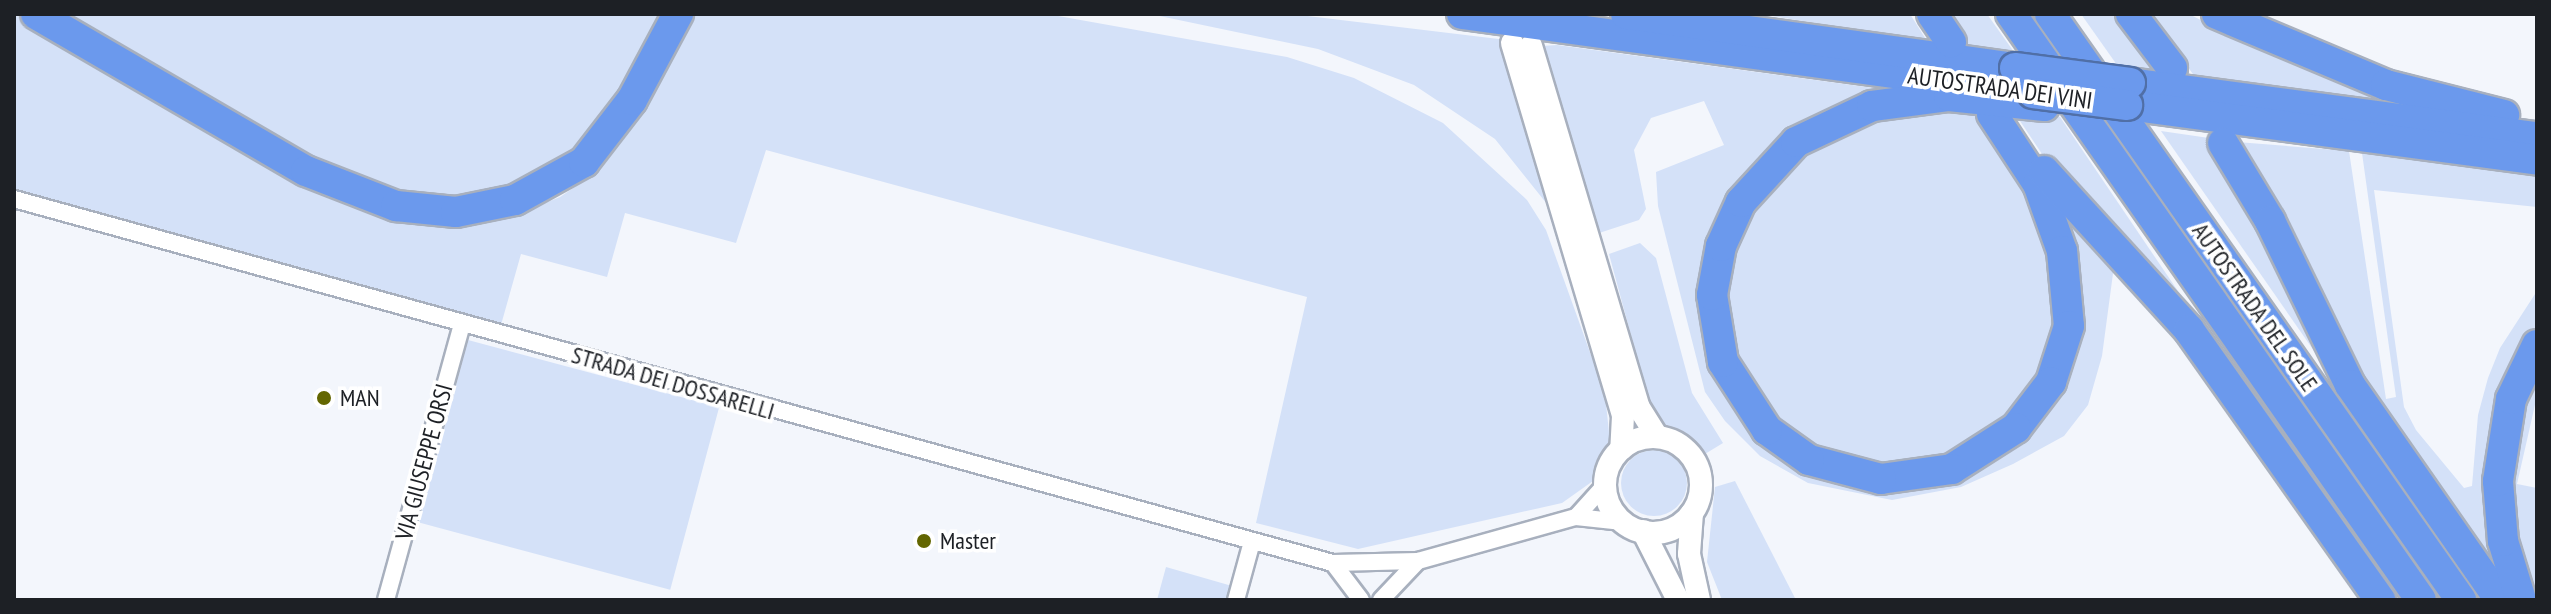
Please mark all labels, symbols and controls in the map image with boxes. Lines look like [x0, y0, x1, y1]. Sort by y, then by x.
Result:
street label: AUTOSTRADA DEI VINI [1905, 61, 2095, 115]
street label: AUTOSTRADA DEL SOLE [2186, 217, 2324, 397]
street label: STRADA DEI DOSSARELLI [568, 340, 778, 426]
street label: VIA GIUSEPPE ORSI [389, 380, 459, 544]
place label: MAN [340, 384, 380, 412]
marker: MAN [315, 389, 333, 407]
place label: Master [940, 527, 996, 555]
marker: Master [915, 532, 933, 550]

